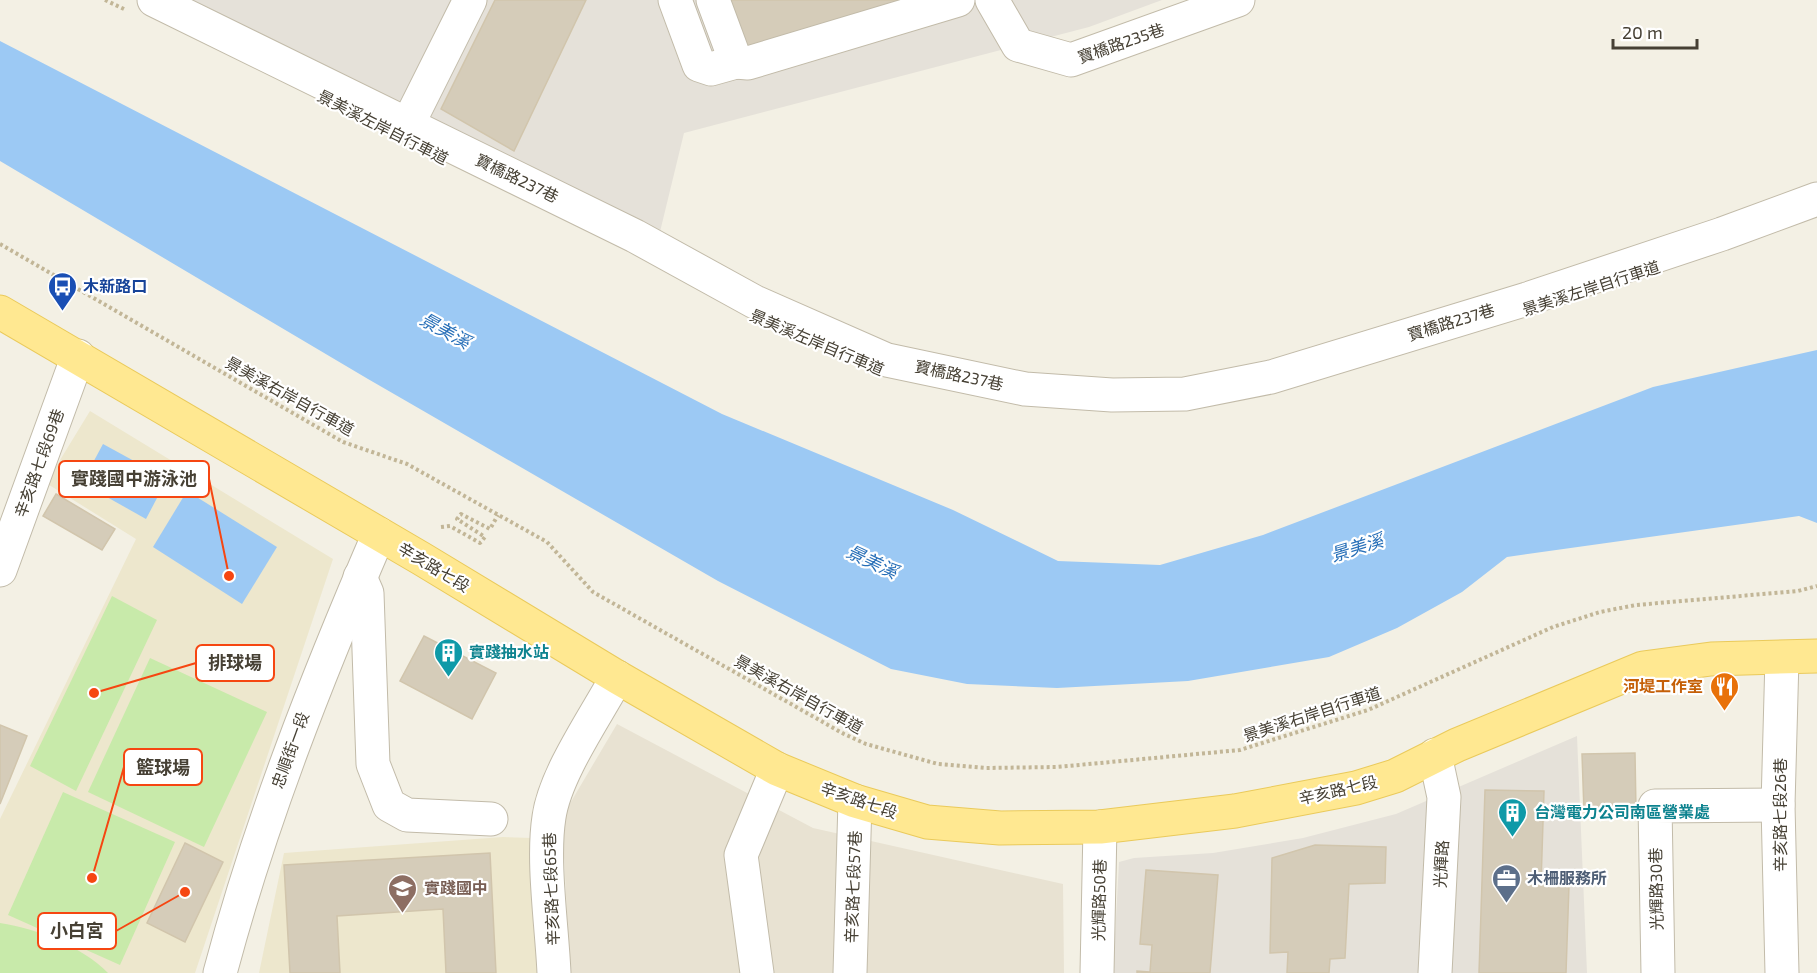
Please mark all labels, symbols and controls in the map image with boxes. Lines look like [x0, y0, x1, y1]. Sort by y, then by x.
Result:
scale bar [1613, 12, 1697, 50]
street label: 寶橋路235巷 [1075, 19, 1167, 66]
text: 20 m [1622, 21, 1663, 43]
street label: 景美溪左岸自行車道 [315, 85, 452, 168]
street label: 寶橋路237巷 [473, 149, 562, 206]
street label: 景美溪左岸自行車道 [1519, 256, 1662, 319]
bus stop icon: 木新路口 [46, 270, 78, 312]
place label: 木新路口 [83, 276, 147, 295]
street label: 寶橋路237巷 [1405, 299, 1497, 344]
street label: 景美溪左岸自行車道 [747, 305, 887, 378]
water label: 景美溪 [417, 307, 477, 354]
street label: 景美溪右岸自行車道 [223, 352, 358, 439]
street label: 寶橋路237巷 [913, 356, 1005, 393]
street label: 辛亥路七段69巷 [10, 406, 67, 520]
callout: 實踐國中游泳池 [59, 461, 209, 497]
text: 實踐國中游泳池 [71, 467, 197, 489]
water label: 景美溪 [1328, 528, 1389, 565]
street label: 辛亥路七段 [395, 538, 473, 595]
water label: 景美溪 [843, 540, 904, 584]
building icon: 實踐抽水站 [432, 636, 464, 678]
place label: 實踐抽水站 [469, 642, 549, 661]
callout: 排球場 [196, 645, 274, 681]
street label: 景美溪右岸自行車道 [732, 650, 867, 737]
text: 排球場 [208, 651, 262, 673]
restaurant icon: 河堤工作室 [1708, 670, 1740, 712]
place label: 河堤工作室 [1623, 676, 1703, 695]
street label: 景美溪右岸自行車道 [1240, 682, 1383, 745]
street label: 忠順街一段 [267, 709, 312, 791]
callout: 籃球場 [124, 749, 202, 785]
text: 籃球場 [136, 756, 190, 778]
street label: 辛亥路七段26巷 [1770, 758, 1789, 872]
street label: 辛亥路七段 [1297, 771, 1379, 808]
street label: 辛亥路七段 [818, 778, 900, 822]
building icon: 台灣電力公司南區營業處 [1497, 796, 1529, 838]
place label: 台灣電力公司南區營業處 [1534, 802, 1710, 821]
street label: 辛亥路七段57巷 [841, 830, 864, 944]
street label: 辛亥路七段65巷 [539, 832, 562, 946]
street label: 光輝路 [1430, 840, 1451, 888]
street label: 光輝路30巷 [1645, 848, 1666, 930]
street label: 光輝路50巷 [1088, 859, 1109, 941]
office icon: 木柵服務所 [1490, 862, 1522, 904]
place label: 木柵服務所 [1527, 868, 1607, 887]
school or university icon: 實踐國中 [387, 872, 419, 914]
place label: 實踐國中 [424, 878, 488, 897]
callout: 小白宮 [38, 913, 116, 949]
text: 小白宮 [50, 919, 104, 941]

